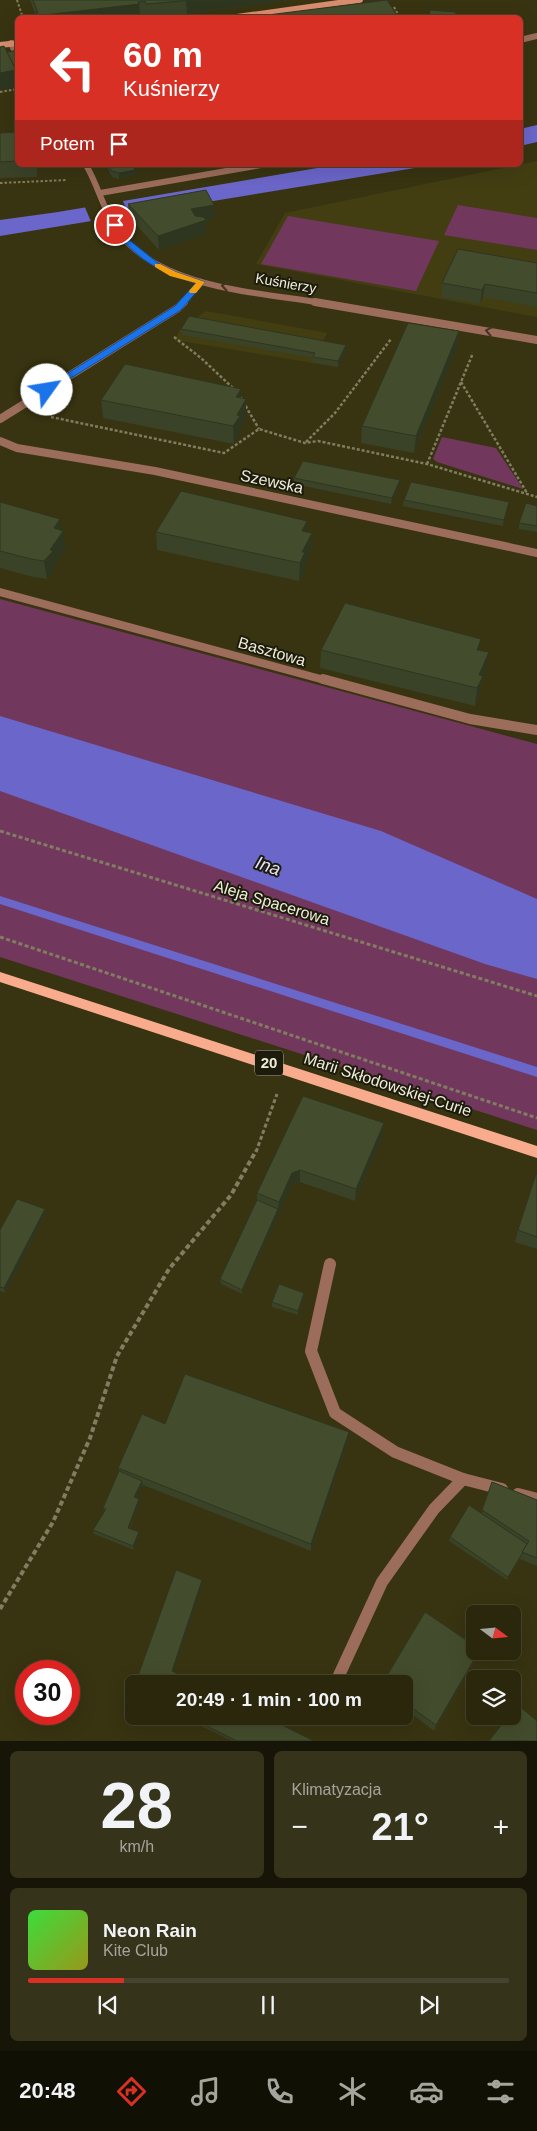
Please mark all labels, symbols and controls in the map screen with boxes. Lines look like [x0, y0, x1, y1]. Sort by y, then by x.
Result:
icon: left [40, 35, 105, 100]
text: 60 m [123, 35, 203, 74]
text: Kuśnierzy [123, 76, 220, 101]
icon: arrive [105, 130, 133, 158]
text: Potem [40, 133, 95, 154]
pin [94, 204, 136, 246]
icon: arrive [101, 211, 129, 239]
street label: Kuśnierzy [254, 270, 318, 296]
one-way arrow [221, 281, 230, 291]
one-way arrow [485, 326, 493, 336]
position arrow [20, 363, 72, 415]
street label: Szewska [239, 467, 305, 496]
street label: Basztowa [236, 634, 308, 669]
water label: Ina [253, 852, 283, 880]
street label: Aleja Spacerowa [212, 877, 332, 928]
street label: Marii Skłodowskiej-Curie [302, 1049, 474, 1120]
road number: 20 [255, 1050, 283, 1076]
north arrow [466, 1605, 521, 1660]
map controls [466, 1605, 521, 1725]
speed limit sign: 30 [15, 1660, 80, 1725]
button: layers [466, 1670, 521, 1725]
text: 20:49 · 1 min · 100 m [176, 1689, 362, 1710]
text: 28 [101, 1769, 173, 1842]
text: Klimatyzacja [292, 1781, 381, 1798]
text: 21° [372, 1806, 429, 1848]
text: − [292, 1811, 308, 1842]
text: + [493, 1811, 509, 1842]
text: km/h [119, 1838, 154, 1855]
text: Neon Rain [103, 1920, 197, 1941]
text: Kite Club [103, 1942, 168, 1959]
icon: previous [94, 1991, 122, 2019]
icon: pause [254, 1991, 282, 2019]
icon: next [415, 1991, 443, 2019]
icon: directions [114, 2074, 149, 2109]
icon: music [188, 2074, 223, 2109]
icon: phone [262, 2074, 297, 2109]
icon: climate [335, 2074, 370, 2109]
icon: car [409, 2074, 444, 2109]
icon: filters [483, 2074, 518, 2109]
text: 20:48 [19, 2078, 76, 2103]

